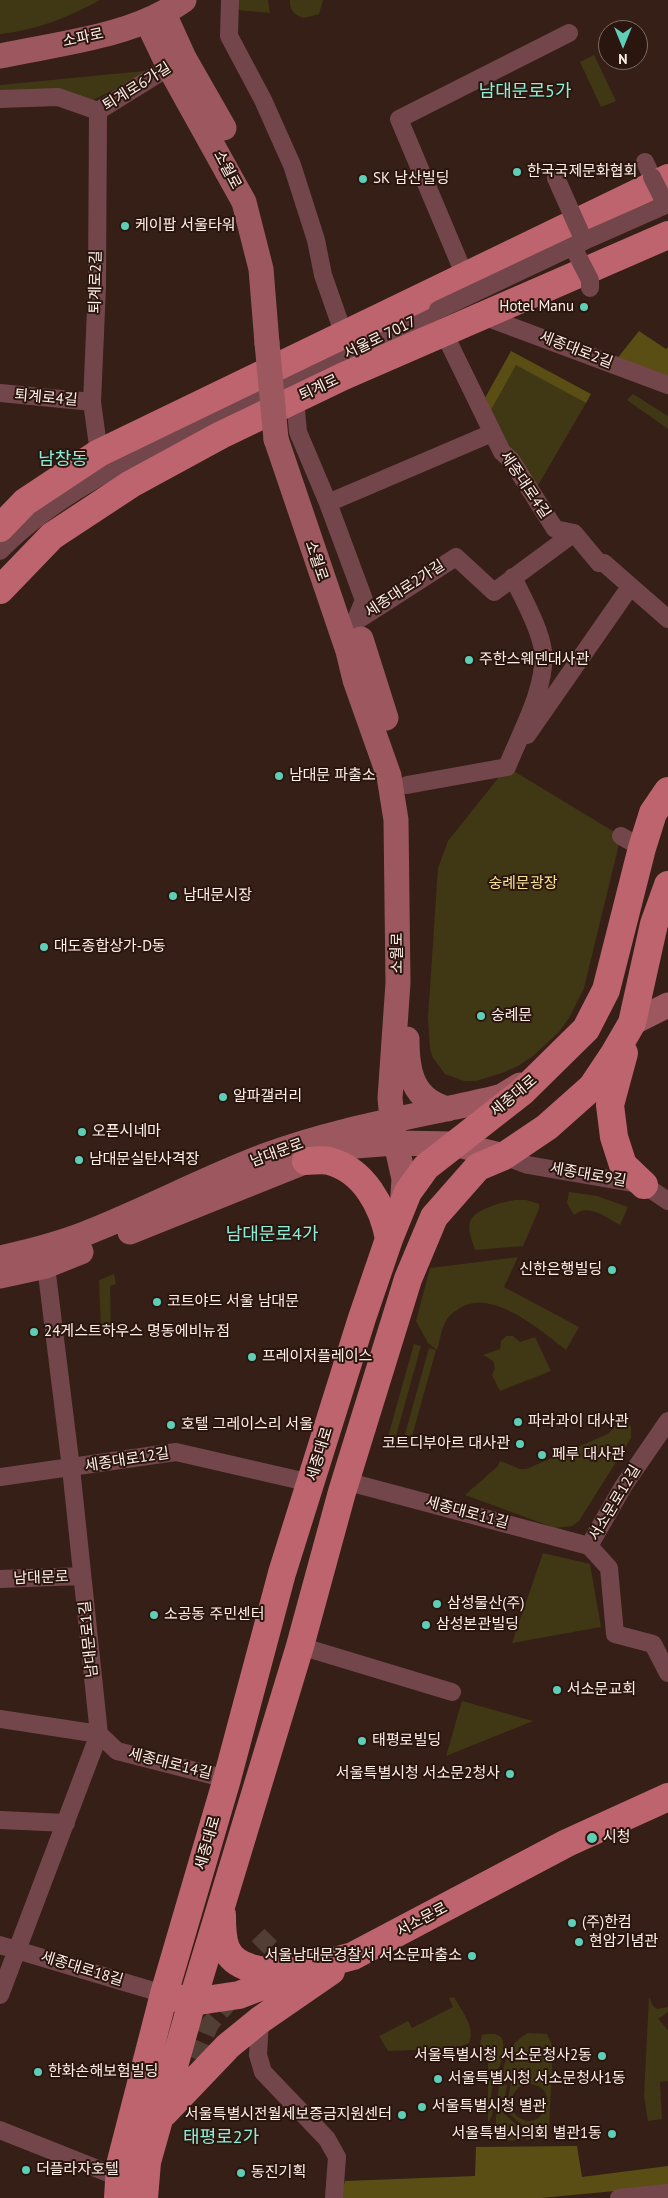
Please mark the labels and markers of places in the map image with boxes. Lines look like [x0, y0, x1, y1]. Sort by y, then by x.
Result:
place label: 한국국제문화협회 [527, 163, 637, 181]
marker: 한국국제문화협회 [511, 166, 523, 178]
place label: SK 남산빌딩 [373, 170, 449, 188]
marker: SK 남산빌딩 [357, 173, 369, 185]
place label: 케이팝 서울타워 [135, 217, 236, 235]
marker: 케이팝 서울타워 [119, 220, 131, 232]
place label: Hotel Manu [499, 298, 574, 316]
marker: Hotel Manu [578, 301, 590, 313]
place label: 주한스웨덴대사관 [479, 651, 589, 669]
marker: 주한스웨덴대사관 [463, 654, 475, 666]
place label: 남대문 파출소 [289, 767, 376, 785]
marker: 남대문 파출소 [273, 770, 285, 782]
place label: 남대문시장 [183, 887, 252, 905]
marker: 남대문시장 [167, 890, 179, 902]
place label: 대도종합상가-D동 [54, 938, 166, 956]
marker: 대도종합상가-D동 [38, 941, 50, 953]
place label: 숭례문 [491, 1007, 532, 1025]
marker: 숭례문 [475, 1010, 487, 1022]
place label: 알파갤러리 [233, 1088, 302, 1106]
marker: 알파갤러리 [217, 1091, 229, 1103]
place label: 오픈시네마 [92, 1123, 161, 1141]
marker: 오픈시네마 [76, 1126, 88, 1138]
place label: 남대문실탄사격장 [89, 1151, 199, 1169]
marker: 남대문실탄사격장 [73, 1154, 85, 1166]
place label: 신한은행빌딩 [519, 1261, 602, 1279]
marker: 신한은행빌딩 [606, 1264, 618, 1276]
place label: 코트야드 서울 남대문 [167, 1293, 299, 1311]
marker: 코트야드 서울 남대문 [151, 1296, 163, 1308]
place label: 24게스트하우스 명동에비뉴점 [44, 1323, 230, 1341]
marker: 24게스트하우스 명동에비뉴점 [28, 1326, 40, 1338]
place label: 프레이저플레이스 [262, 1348, 372, 1366]
marker: 프레이저플레이스 [246, 1351, 258, 1363]
place label: 파라과이 대사관 [528, 1413, 629, 1431]
place label: 호텔 그레이스리 서울 [181, 1416, 313, 1434]
marker: 파라과이 대사관 [512, 1416, 524, 1428]
marker: 호텔 그레이스리 서울 [165, 1419, 177, 1431]
place label: 코트디부아르 대사관 [382, 1435, 510, 1453]
marker: 코트디부아르 대사관 [514, 1438, 526, 1450]
place label: 페루 대사관 [552, 1446, 625, 1464]
marker: 페루 대사관 [536, 1449, 548, 1461]
place label: 삼성물산(주) [447, 1595, 524, 1613]
marker: 삼성물산(주) [431, 1598, 443, 1610]
place label: 소공동 주민센터 [164, 1606, 265, 1624]
marker: 소공동 주민센터 [148, 1609, 160, 1621]
place label: 삼성본관빌딩 [436, 1616, 519, 1634]
marker: 삼성본관빌딩 [420, 1619, 432, 1631]
place label: 서소문교회 [567, 1681, 636, 1699]
marker: 서소문교회 [551, 1684, 563, 1696]
place label: 태평로빌딩 [372, 1732, 441, 1750]
marker: 태평로빌딩 [356, 1735, 368, 1747]
place label: 서울특별시청 서소문2청사 [336, 1765, 500, 1783]
marker: 서울특별시청 서소문2청사 [504, 1768, 516, 1780]
place label: 시청 [603, 1829, 631, 1847]
marker: 시청 [585, 1831, 599, 1845]
place label: (주)한컴 [582, 1914, 632, 1932]
marker: (주)한컴 [566, 1917, 578, 1929]
place label: 현암기념관 [589, 1933, 658, 1951]
marker: 현암기념관 [573, 1936, 585, 1948]
place label: 서울남대문경찰서 서소문파출소 [265, 1947, 462, 1965]
marker: 서울남대문경찰서 서소문파출소 [466, 1950, 478, 1962]
place label: 서울특별시청 서소문청사2동 [414, 2047, 592, 2065]
marker: 서울특별시청 서소문청사2동 [596, 2050, 608, 2062]
place label: 한화손해보험빌딩 [48, 2063, 158, 2081]
marker: 한화손해보험빌딩 [32, 2066, 44, 2078]
place label: 서울특별시청 서소문청사1동 [448, 2070, 626, 2088]
marker: 서울특별시청 서소문청사1동 [432, 2073, 444, 2085]
place label: 서울특별시청 별관 [432, 2098, 546, 2116]
marker: 서울특별시청 별관 [416, 2101, 428, 2113]
place label: 서울특별시전월세보증금지원센터 [185, 2106, 392, 2124]
marker: 서울특별시전월세보증금지원센터 [396, 2109, 408, 2121]
place label: 서울특별시의회 별관1동 [452, 2125, 602, 2143]
marker: 서울특별시의회 별관1동 [606, 2128, 618, 2140]
place label: 더플라자호텔 [36, 2161, 119, 2179]
marker: 더플라자호텔 [20, 2164, 32, 2176]
place label: 동진기획 [251, 2164, 306, 2182]
marker: 동진기획 [235, 2167, 247, 2179]

